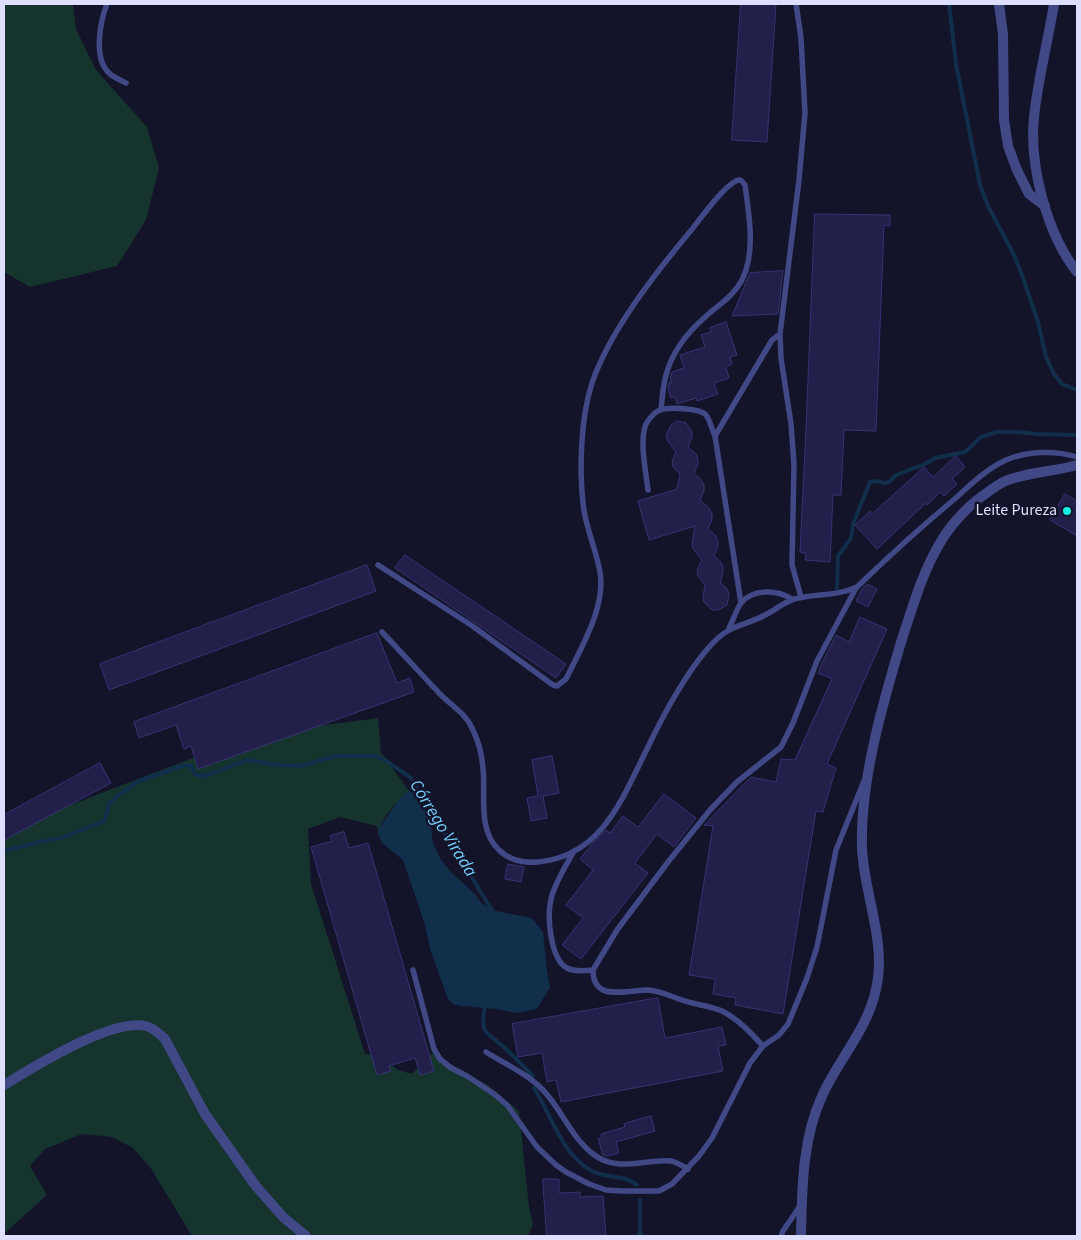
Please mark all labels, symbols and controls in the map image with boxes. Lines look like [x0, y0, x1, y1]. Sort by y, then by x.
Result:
place label: Leite Pureza [976, 501, 1057, 521]
marker: Leite Pureza [1061, 505, 1073, 517]
water label: Córrego Virada [404, 776, 480, 882]

